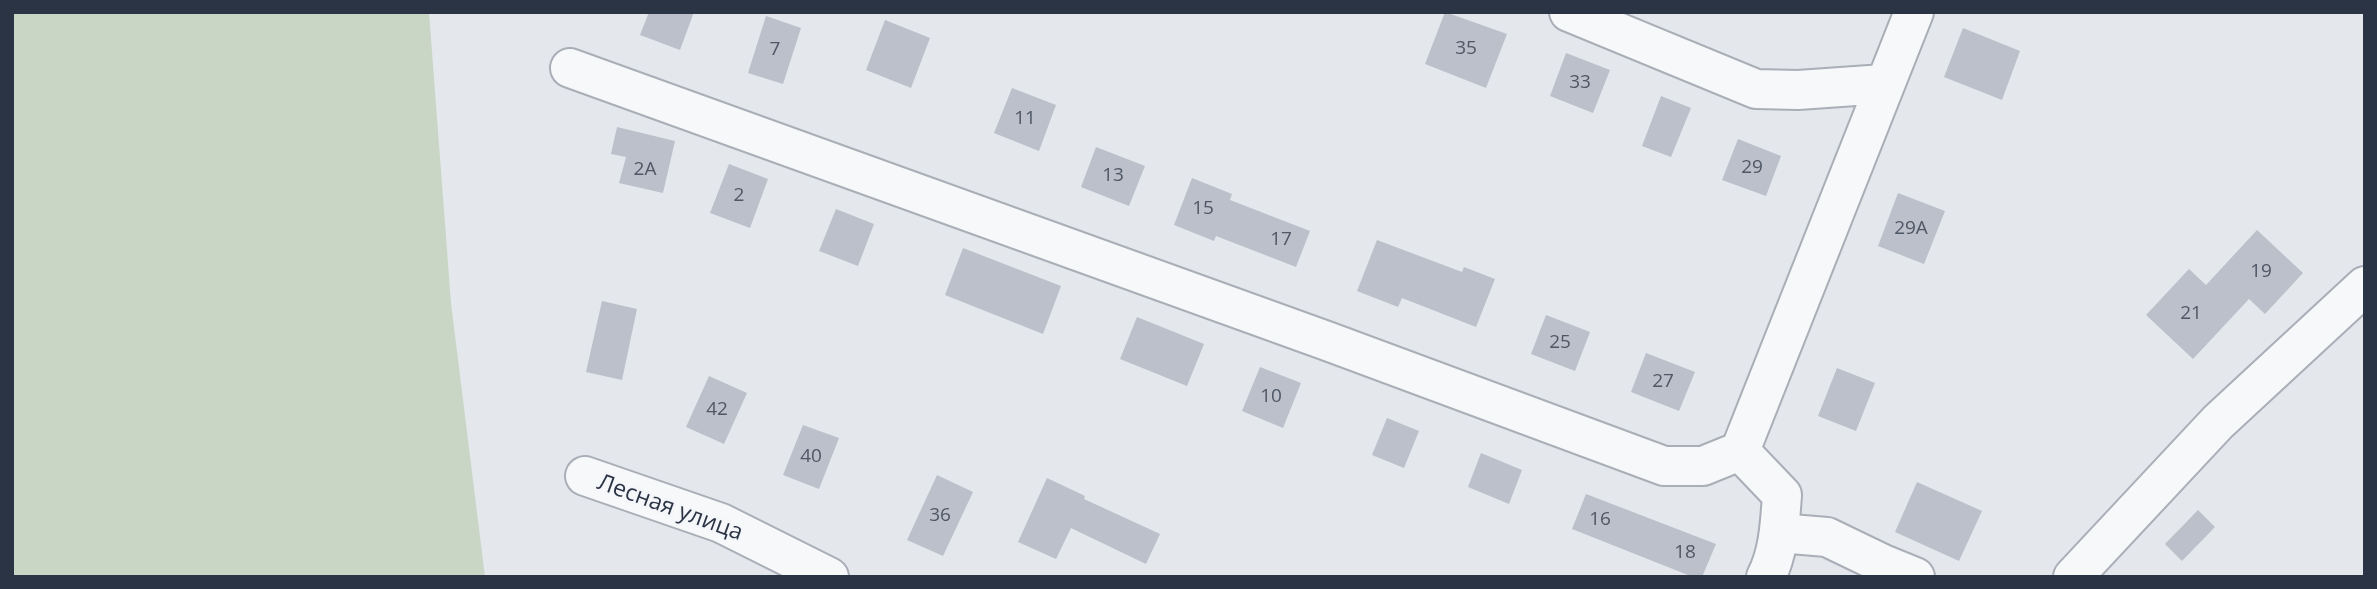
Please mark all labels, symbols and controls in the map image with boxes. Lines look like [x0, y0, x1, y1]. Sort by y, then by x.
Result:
house number: 35 [1455, 38, 1477, 60]
house number: 7 [770, 39, 780, 61]
house number: 33 [1569, 72, 1591, 94]
house number: 11 [1014, 108, 1036, 130]
house number: 29 [1741, 157, 1763, 179]
house number: 2А [634, 159, 656, 181]
house number: 13 [1102, 165, 1124, 187]
house number: 2 [734, 185, 744, 207]
house number: 15 [1192, 198, 1214, 220]
house number: 29А [1894, 218, 1928, 240]
house number: 17 [1270, 229, 1292, 251]
house number: 19 [2250, 261, 2272, 283]
house number: 21 [2180, 303, 2202, 325]
house number: 25 [1549, 332, 1571, 354]
house number: 27 [1652, 371, 1674, 393]
house number: 10 [1260, 386, 1282, 408]
house number: 42 [706, 399, 728, 421]
house number: 40 [800, 446, 822, 468]
street label: Лесная улица [594, 469, 746, 547]
house number: 36 [929, 505, 951, 527]
house number: 16 [1589, 509, 1611, 531]
house number: 18 [1674, 542, 1696, 564]

